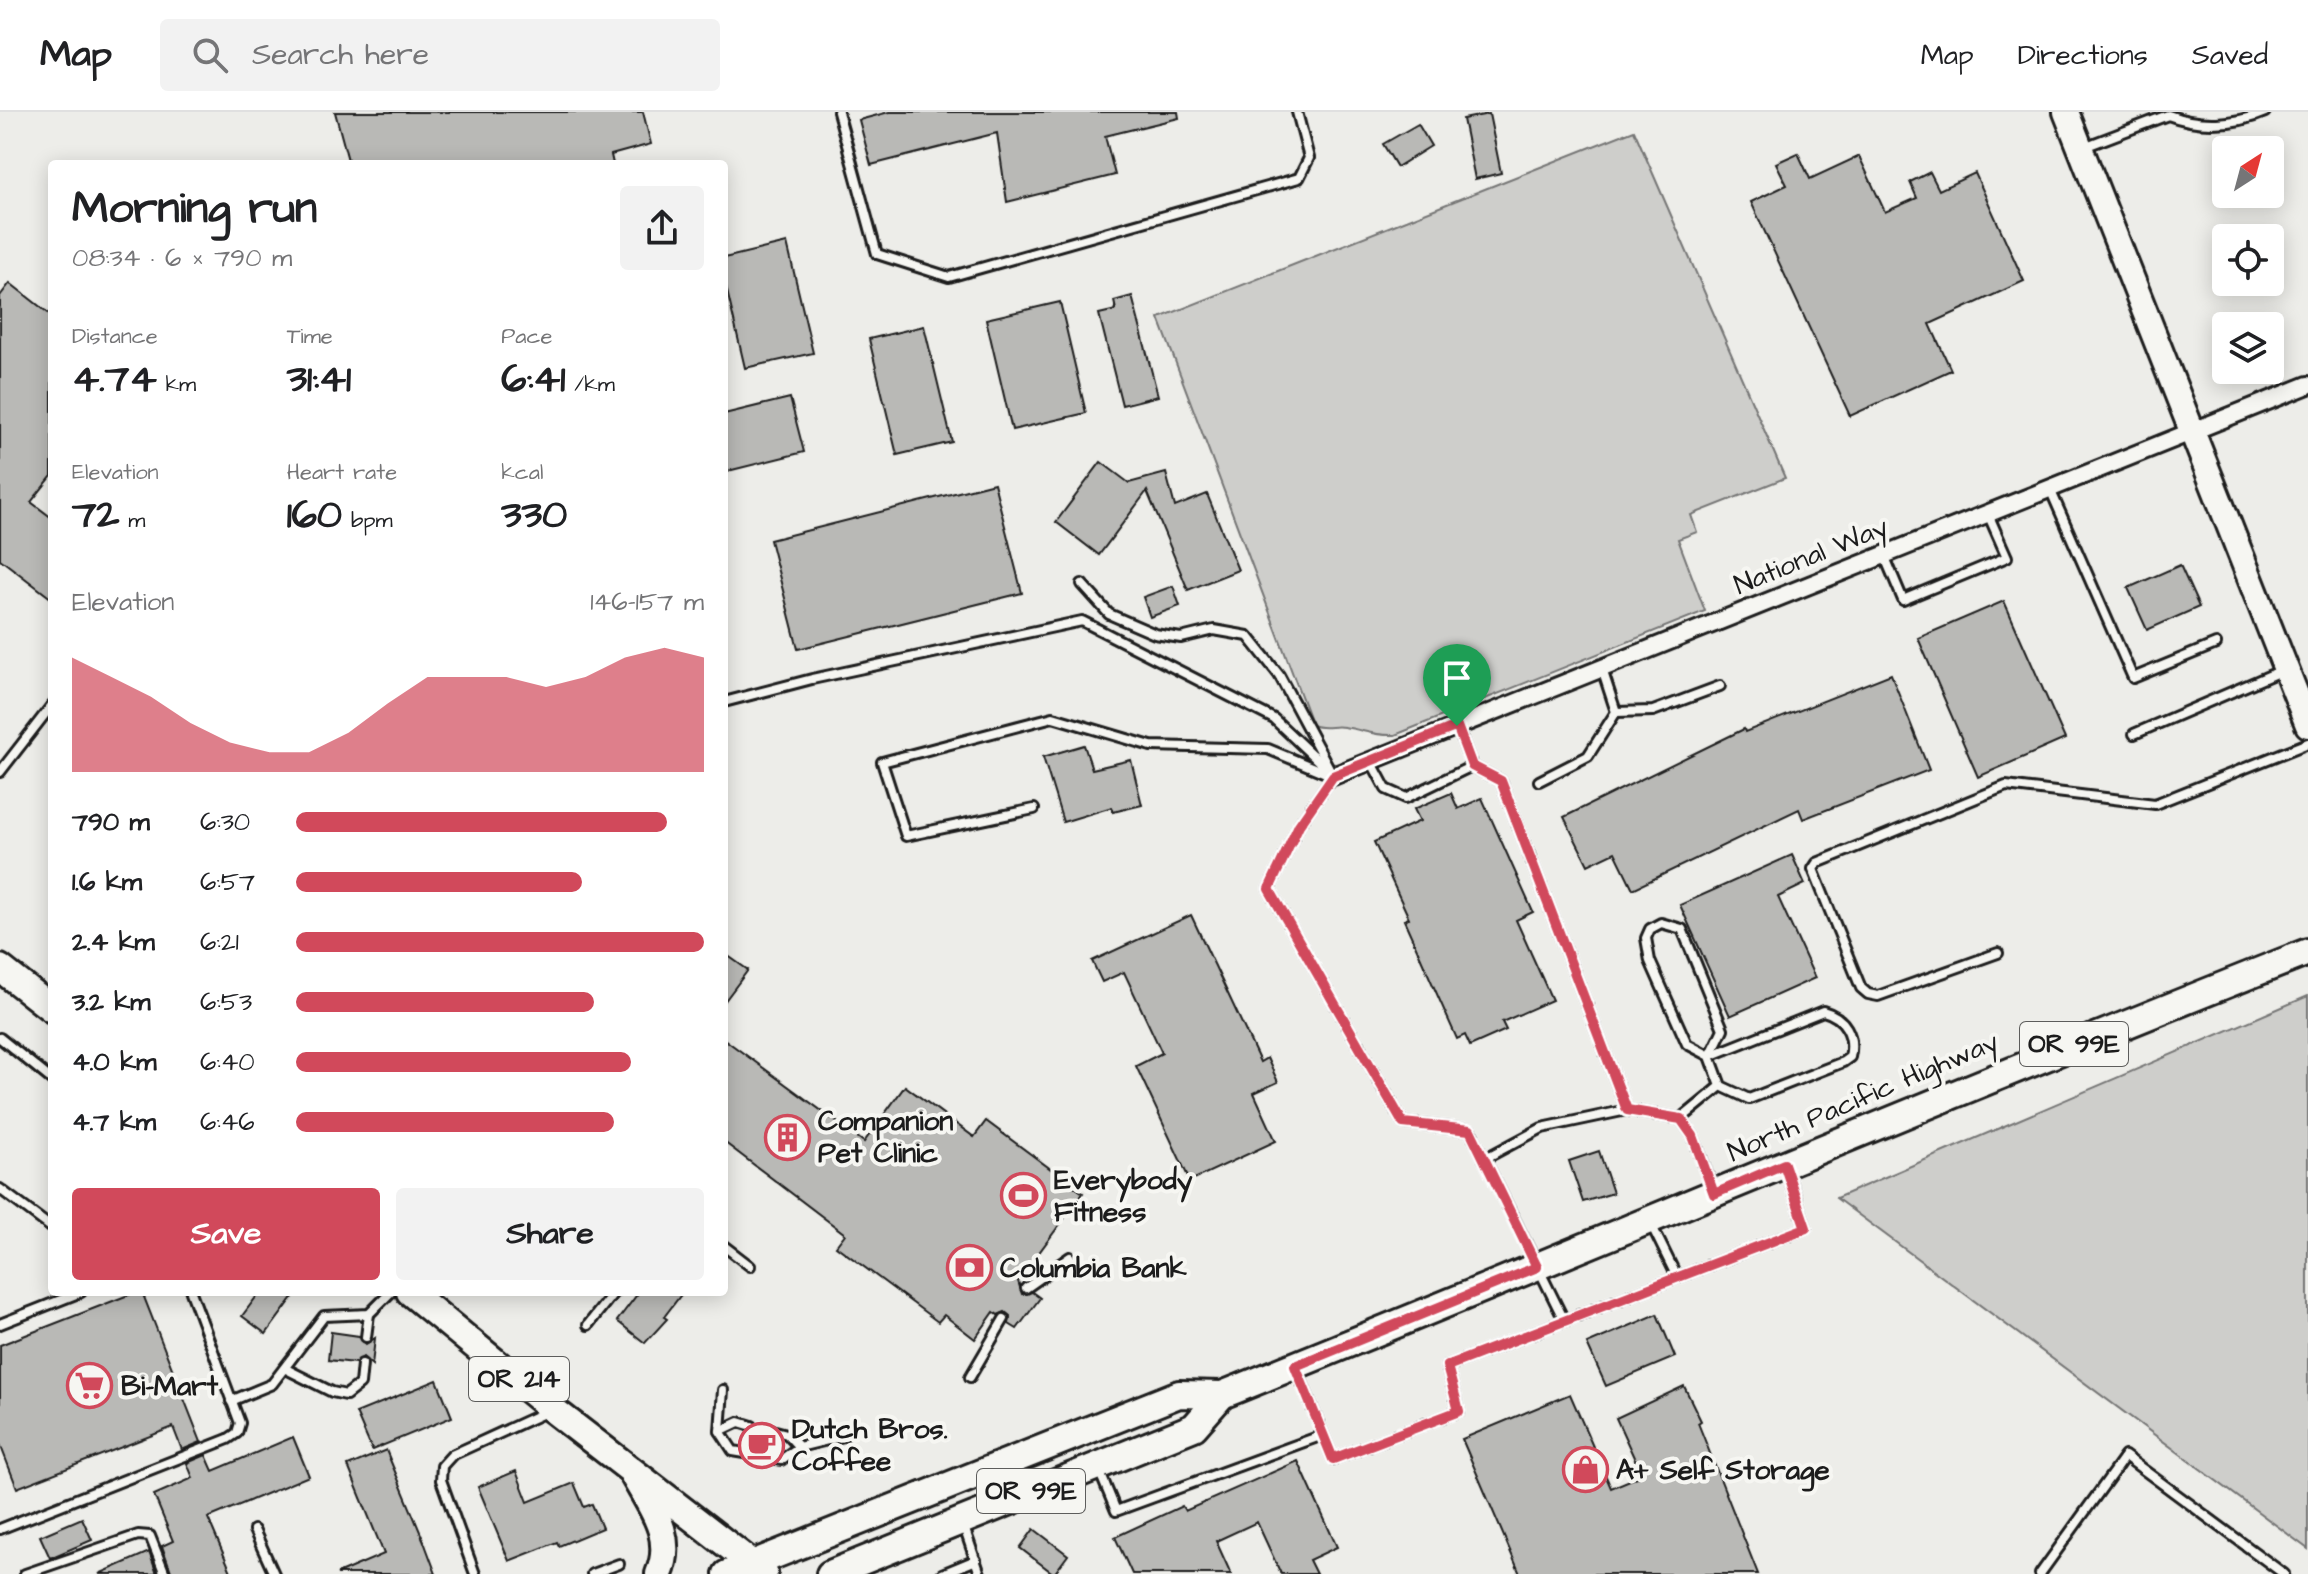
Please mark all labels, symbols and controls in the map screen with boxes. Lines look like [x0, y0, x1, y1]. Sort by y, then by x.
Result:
search box [160, 19, 720, 91]
text: Map [40, 29, 112, 81]
icon: search [188, 33, 232, 77]
text: Search here [252, 34, 429, 76]
text: Map [1921, 36, 1974, 75]
text: Directions [2018, 36, 2148, 75]
text: Saved [2192, 36, 2268, 75]
north arrow [2212, 136, 2284, 208]
map controls [2212, 136, 2284, 384]
text: Morning run [72, 179, 317, 240]
button: share [620, 186, 704, 270]
button: locate [2212, 224, 2284, 296]
text: 08:34 · 6 × 790 m [72, 240, 292, 276]
button: layers [2212, 312, 2284, 384]
text: Distance [72, 321, 158, 352]
text: Time [287, 321, 333, 352]
text: Pace [501, 321, 552, 352]
text: 4.74 [72, 352, 157, 407]
text: 31:41 [287, 352, 351, 407]
text: 6:41 [501, 352, 565, 407]
text: km [157, 369, 196, 400]
text: /km [565, 369, 615, 400]
text: Elevation [72, 457, 159, 488]
text: Heart rate [287, 457, 397, 488]
text: kcal [501, 457, 543, 488]
text: 72 [72, 488, 120, 543]
text: 160 [287, 488, 342, 543]
text: 330 [501, 488, 567, 543]
text: m [120, 505, 145, 536]
text: bpm [342, 505, 393, 536]
street label: National Way [1728, 507, 1895, 606]
text: Elevation [72, 584, 174, 620]
text: 146–157 m [590, 584, 704, 620]
pin [1423, 644, 1491, 726]
icon: arrive [1435, 656, 1479, 700]
text: 790 m [72, 804, 150, 840]
text: 6:30 [200, 804, 250, 840]
text: 1.6 km [72, 864, 142, 900]
text: 6:57 [200, 864, 255, 900]
text: 2.4 km [72, 924, 155, 960]
text: 6:21 [200, 924, 239, 960]
text: 3.2 km [72, 984, 150, 1020]
text: 6:53 [200, 984, 252, 1020]
street label: North Pacific Highway [1722, 1022, 2005, 1174]
road number: OR 99E [2020, 1022, 2128, 1066]
text: 4.0 km [72, 1044, 156, 1080]
text: 6:40 [200, 1044, 255, 1080]
place label: Companion Pet Clinic [818, 1102, 953, 1173]
text: 4.7 km [72, 1104, 156, 1140]
text: 6:46 [200, 1104, 255, 1140]
building icon: Companion Pet Clinic [763, 1113, 811, 1161]
place label: Everybody Fitness [1054, 1161, 1193, 1232]
sports icon: Everybody Fitness [999, 1172, 1047, 1220]
button: Save [72, 1188, 380, 1280]
button: Share [396, 1188, 704, 1280]
bank icon: Columbia Bank [945, 1244, 993, 1292]
place label: Columbia Bank [1000, 1249, 1188, 1288]
road number: OR 214 [469, 1357, 569, 1401]
supermarket icon: Bi-Mart [66, 1362, 114, 1410]
place label: Bi-Mart [121, 1367, 219, 1406]
place label: Dutch Bros. Coffee [792, 1410, 948, 1481]
cafe icon: Dutch Bros. Coffee [737, 1421, 785, 1469]
shop icon: A+ Self Storage [1561, 1446, 1609, 1494]
place label: A+ Self Storage [1616, 1451, 1830, 1492]
road number: OR 99E [977, 1469, 1085, 1513]

